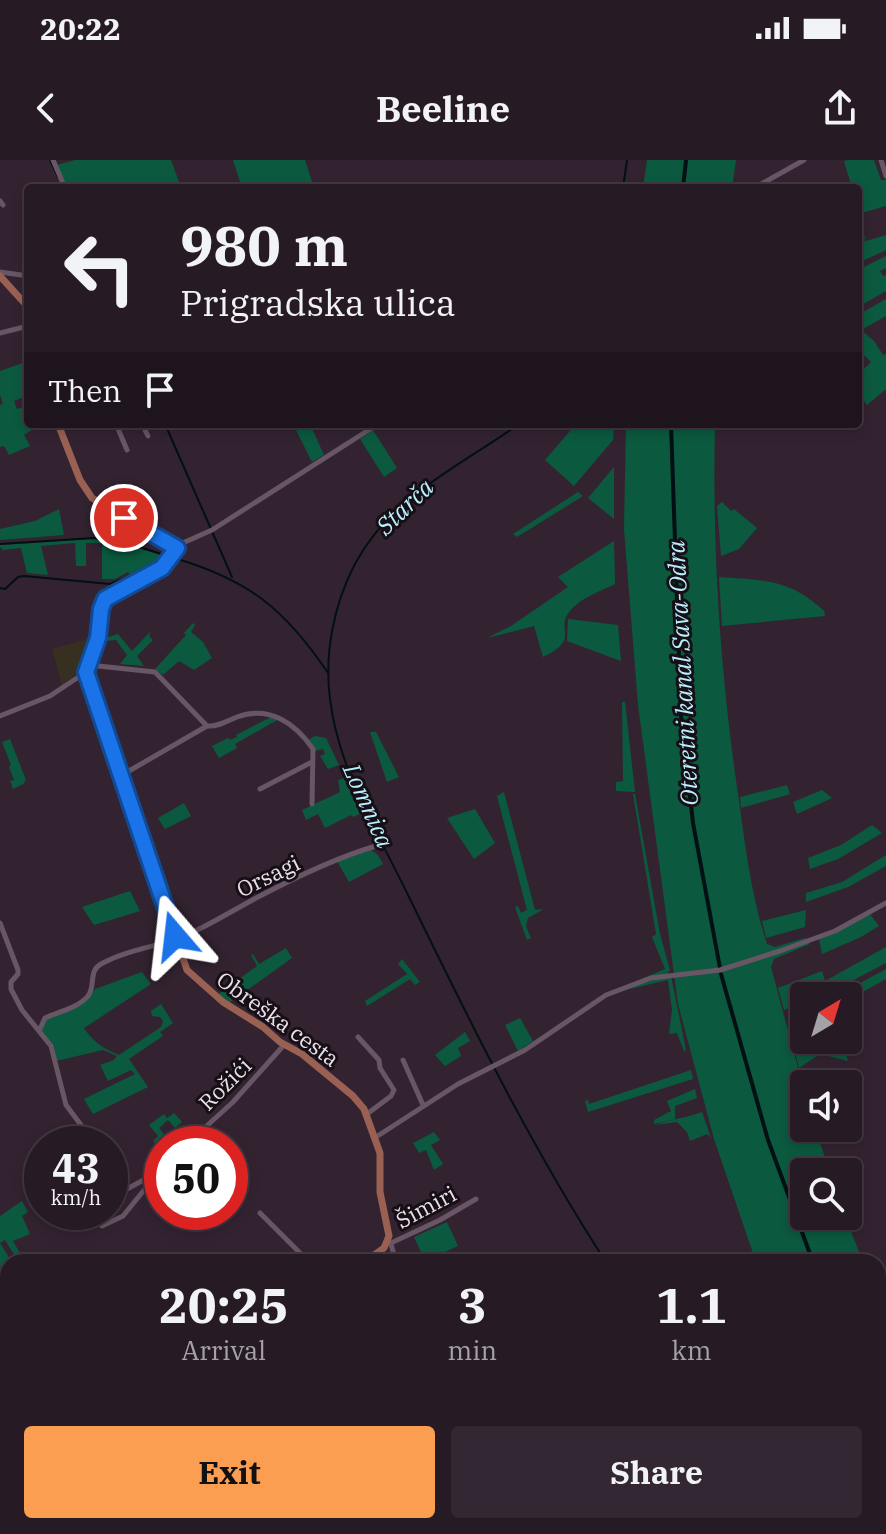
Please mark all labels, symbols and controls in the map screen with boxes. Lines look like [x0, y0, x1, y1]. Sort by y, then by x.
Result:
text: 20:22 [40, 9, 121, 48]
text: Beeline [376, 85, 510, 132]
icon: back [24, 86, 68, 130]
icon: share [818, 86, 862, 130]
text: 980 m [180, 209, 348, 281]
icon: left [48, 216, 152, 320]
text: Prigradska ulica [180, 279, 456, 326]
icon: arrive [138, 368, 182, 412]
text: Then [48, 371, 122, 410]
water label: Starča [368, 471, 440, 542]
pin [90, 484, 158, 552]
icon: arrive [102, 496, 146, 540]
water label: Oteretni kanal Sava-Odra [659, 539, 705, 807]
water label: Lomnica [336, 758, 402, 853]
street label: Orsagi [231, 848, 304, 903]
position arrow [133, 894, 217, 978]
street label: Obreška cesta [211, 964, 345, 1073]
north arrow [790, 982, 862, 1054]
map controls [790, 982, 862, 1230]
street label: Rožići [192, 1051, 257, 1116]
button: sound [790, 1070, 862, 1142]
speed limit sign: 50 [144, 1126, 248, 1230]
text: 43 [52, 1142, 100, 1194]
button: search [790, 1158, 862, 1230]
street label: Šimiri [391, 1179, 461, 1234]
text: km/h [51, 1184, 101, 1211]
text: 20:25 [159, 1274, 289, 1336]
text: 3 [458, 1274, 487, 1336]
text: 1.1 [656, 1274, 727, 1336]
text: Arrival [181, 1333, 266, 1367]
text: min [448, 1333, 497, 1367]
text: km [672, 1333, 712, 1367]
button: Exit [24, 1426, 435, 1518]
button: Share [451, 1426, 862, 1518]

